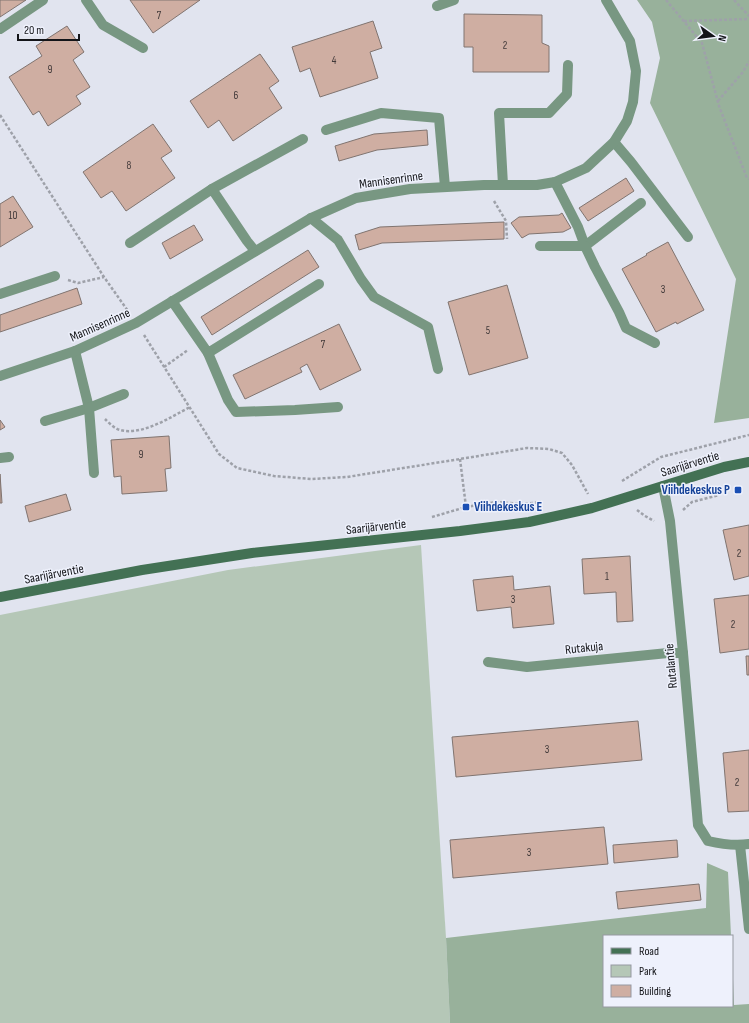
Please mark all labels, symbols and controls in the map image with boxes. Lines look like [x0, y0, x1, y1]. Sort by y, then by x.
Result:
house number: 7 [157, 9, 162, 22]
scale bar [18, 16, 79, 42]
north arrow [693, 16, 733, 56]
text: 20 m [24, 23, 44, 38]
text: N [715, 34, 729, 43]
house number: 2 [503, 39, 508, 52]
house number: 4 [332, 54, 337, 67]
house number: 9 [48, 63, 53, 76]
house number: 6 [234, 89, 239, 102]
house number: 8 [127, 159, 132, 172]
street label: Mannisenrinne [358, 168, 424, 192]
house number: 10 [9, 209, 17, 222]
house number: 3 [661, 283, 666, 296]
street label: Mannisenrinne [67, 305, 133, 345]
house number: 5 [486, 324, 490, 337]
house number: 7 [321, 338, 326, 351]
house number: 9 [139, 448, 144, 461]
street label: Saarijärventie [659, 448, 721, 480]
place label: Viihdekeskus P [662, 482, 730, 498]
marker: Viihdekeskus P [733, 485, 743, 495]
place label: Viihdekeskus E [474, 499, 543, 515]
marker: Viihdekeskus E [461, 502, 471, 512]
street label: Saarijärventie [345, 516, 407, 538]
house number: 2 [737, 547, 742, 560]
street label: Saarijärventie [23, 560, 85, 588]
house number: 1 [605, 570, 609, 583]
house number: 3 [511, 593, 516, 606]
house number: 2 [731, 618, 736, 631]
street label: Rutakuja [564, 638, 604, 658]
street label: Rutalantie [661, 643, 681, 689]
house number: 3 [545, 743, 550, 756]
house number: 2 [735, 776, 740, 789]
house number: 3 [527, 846, 532, 859]
legend [603, 935, 733, 1007]
text: Road [639, 944, 659, 959]
text: Park [639, 964, 657, 979]
text: Building [639, 984, 671, 999]

